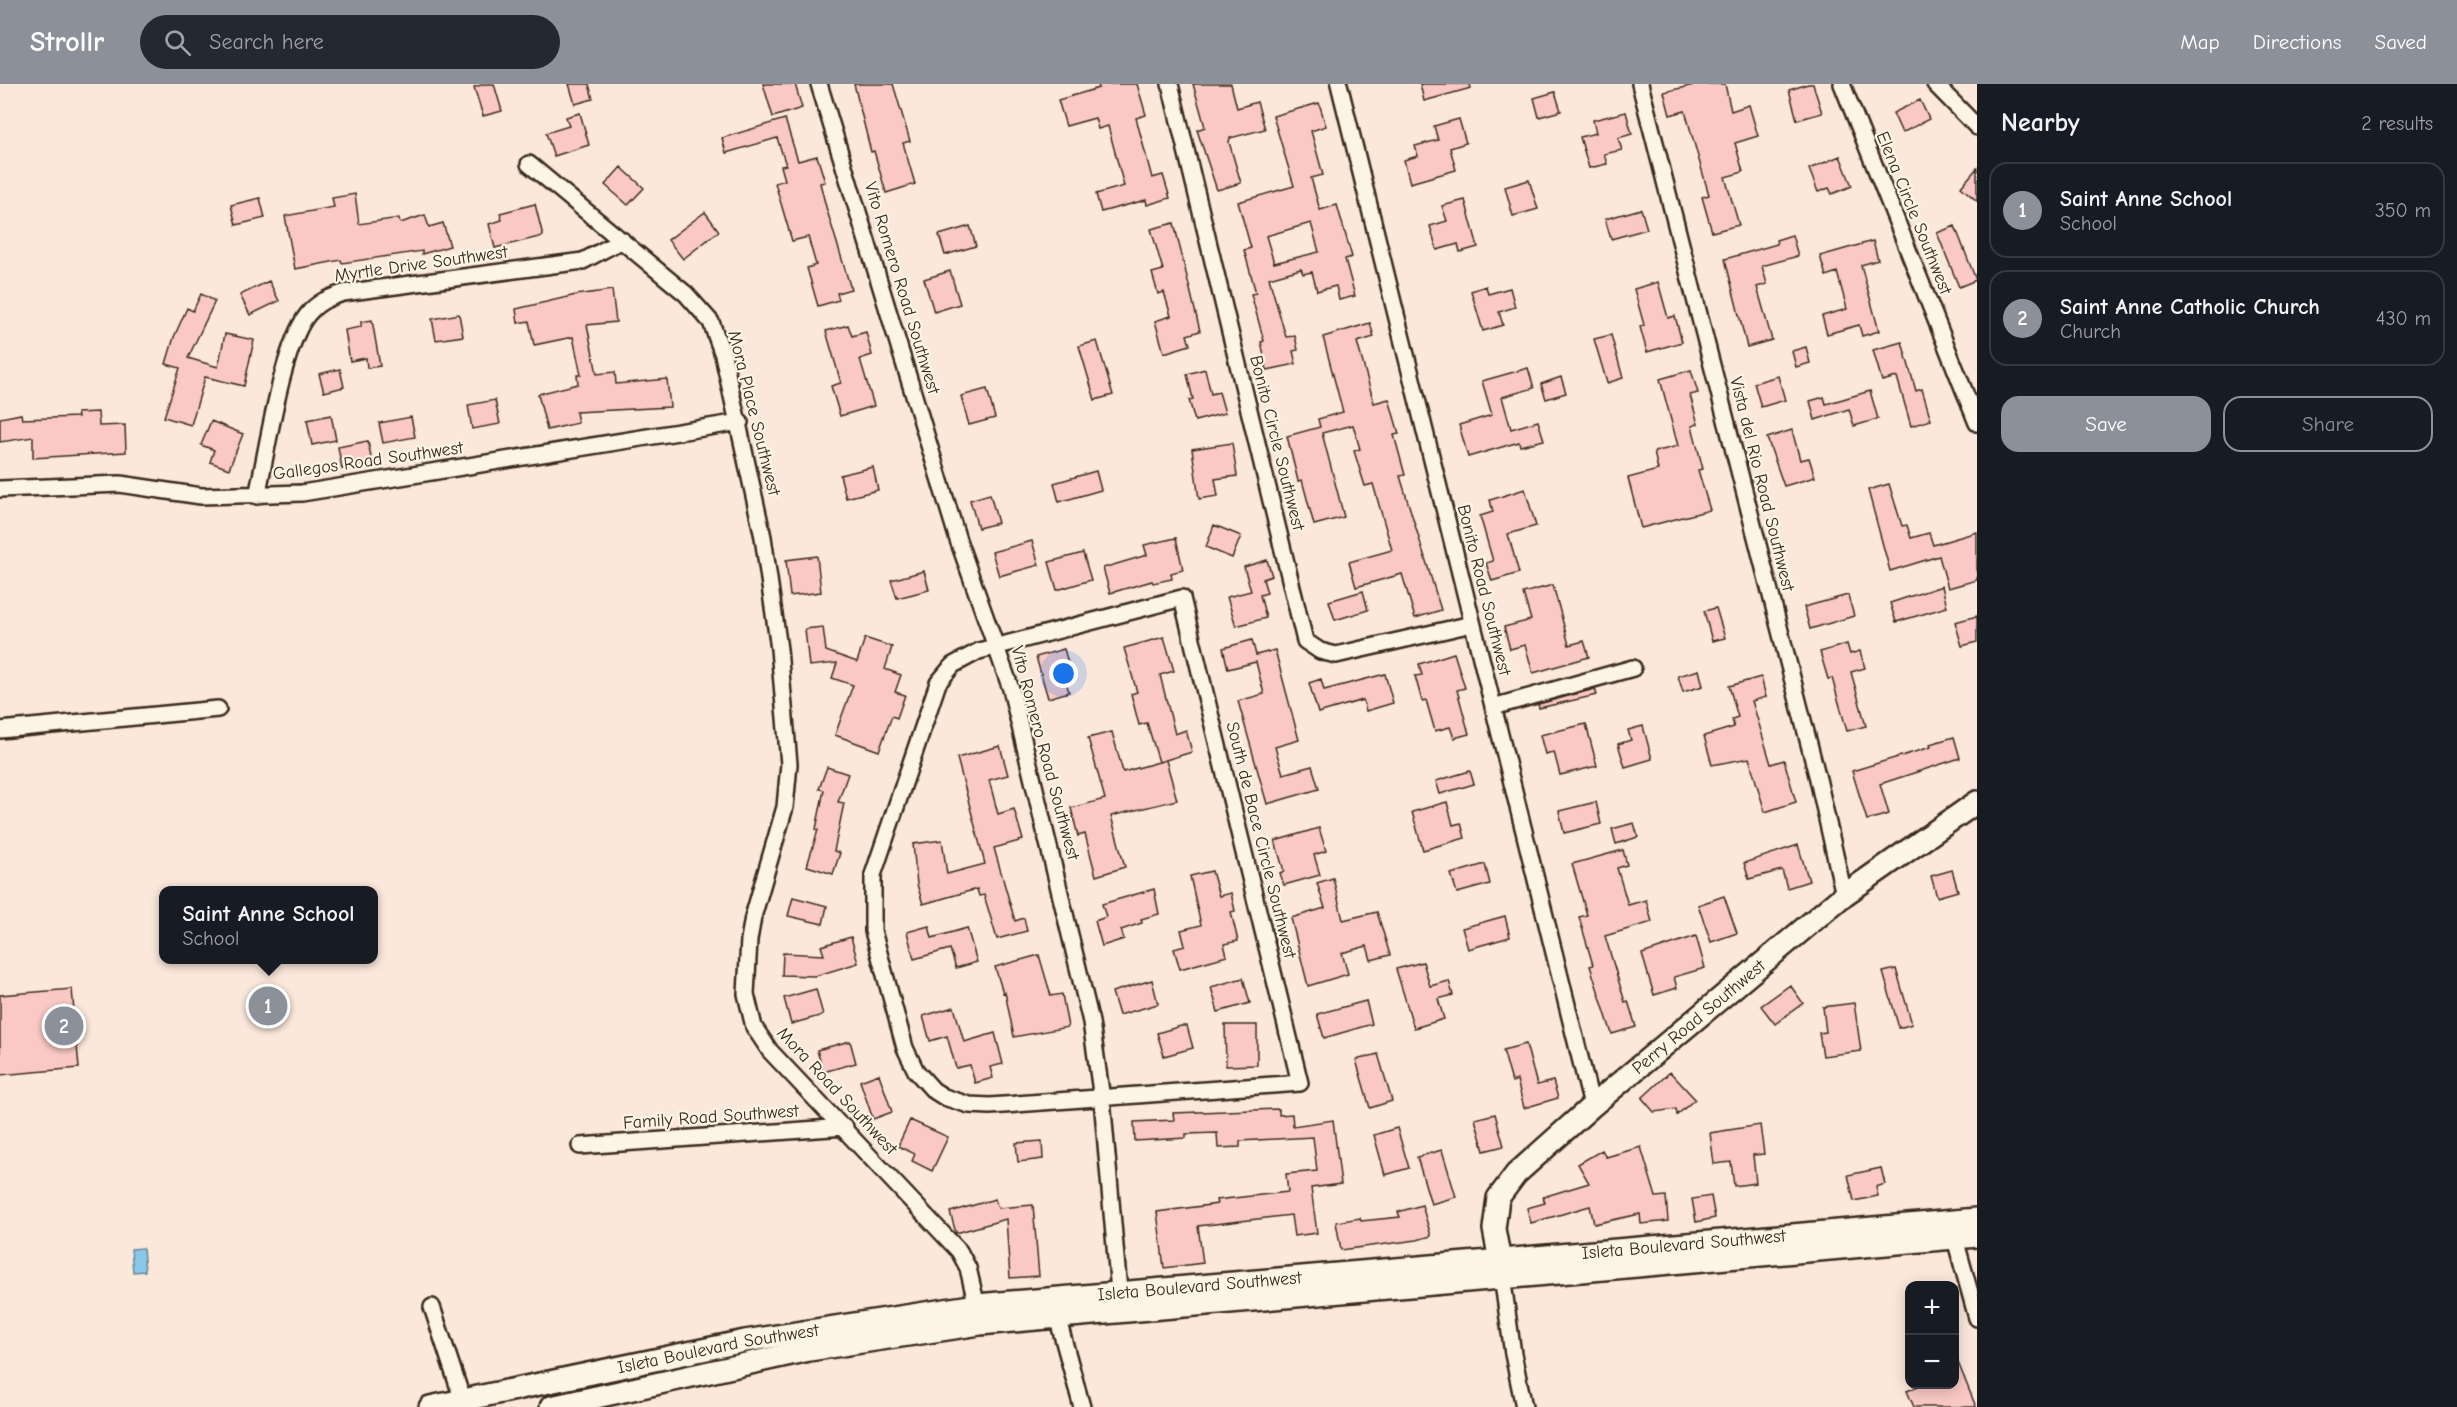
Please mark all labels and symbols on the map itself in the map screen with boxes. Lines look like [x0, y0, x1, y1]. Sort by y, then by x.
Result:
street label: Elena Circle Southwest [1872, 128, 1957, 298]
street label: Vito Romero Road Southwest [860, 179, 945, 397]
street label: Myrtle Drive Southwest [333, 241, 510, 287]
street label: Mora Place Southwest [723, 328, 785, 498]
street label: Bonito Circle Southwest [1245, 353, 1309, 534]
street label: Vista del Rio Road Southwest [1725, 375, 1799, 594]
street label: Gallegos Road Southwest [272, 437, 465, 485]
street label: Bonito Road Southwest [1453, 502, 1516, 678]
street label: Vito Romero Road Southwest [1006, 644, 1084, 863]
your location [1049, 659, 1078, 688]
street label: South de Bace Circle Southwest [1221, 720, 1301, 961]
street label: Perry Road Southwest [1628, 954, 1770, 1078]
pin: 1 [248, 984, 288, 1028]
pin: 2 [44, 1004, 84, 1048]
street label: Mora Road Southwest [772, 1023, 902, 1160]
street label: Family Road Southwest [622, 1100, 800, 1134]
street label: Isleta Boulevard Southwest [1581, 1225, 1787, 1263]
street label: Isleta Boulevard Southwest [1097, 1267, 1303, 1305]
street label: Isleta Boulevard Southwest [615, 1319, 821, 1378]

